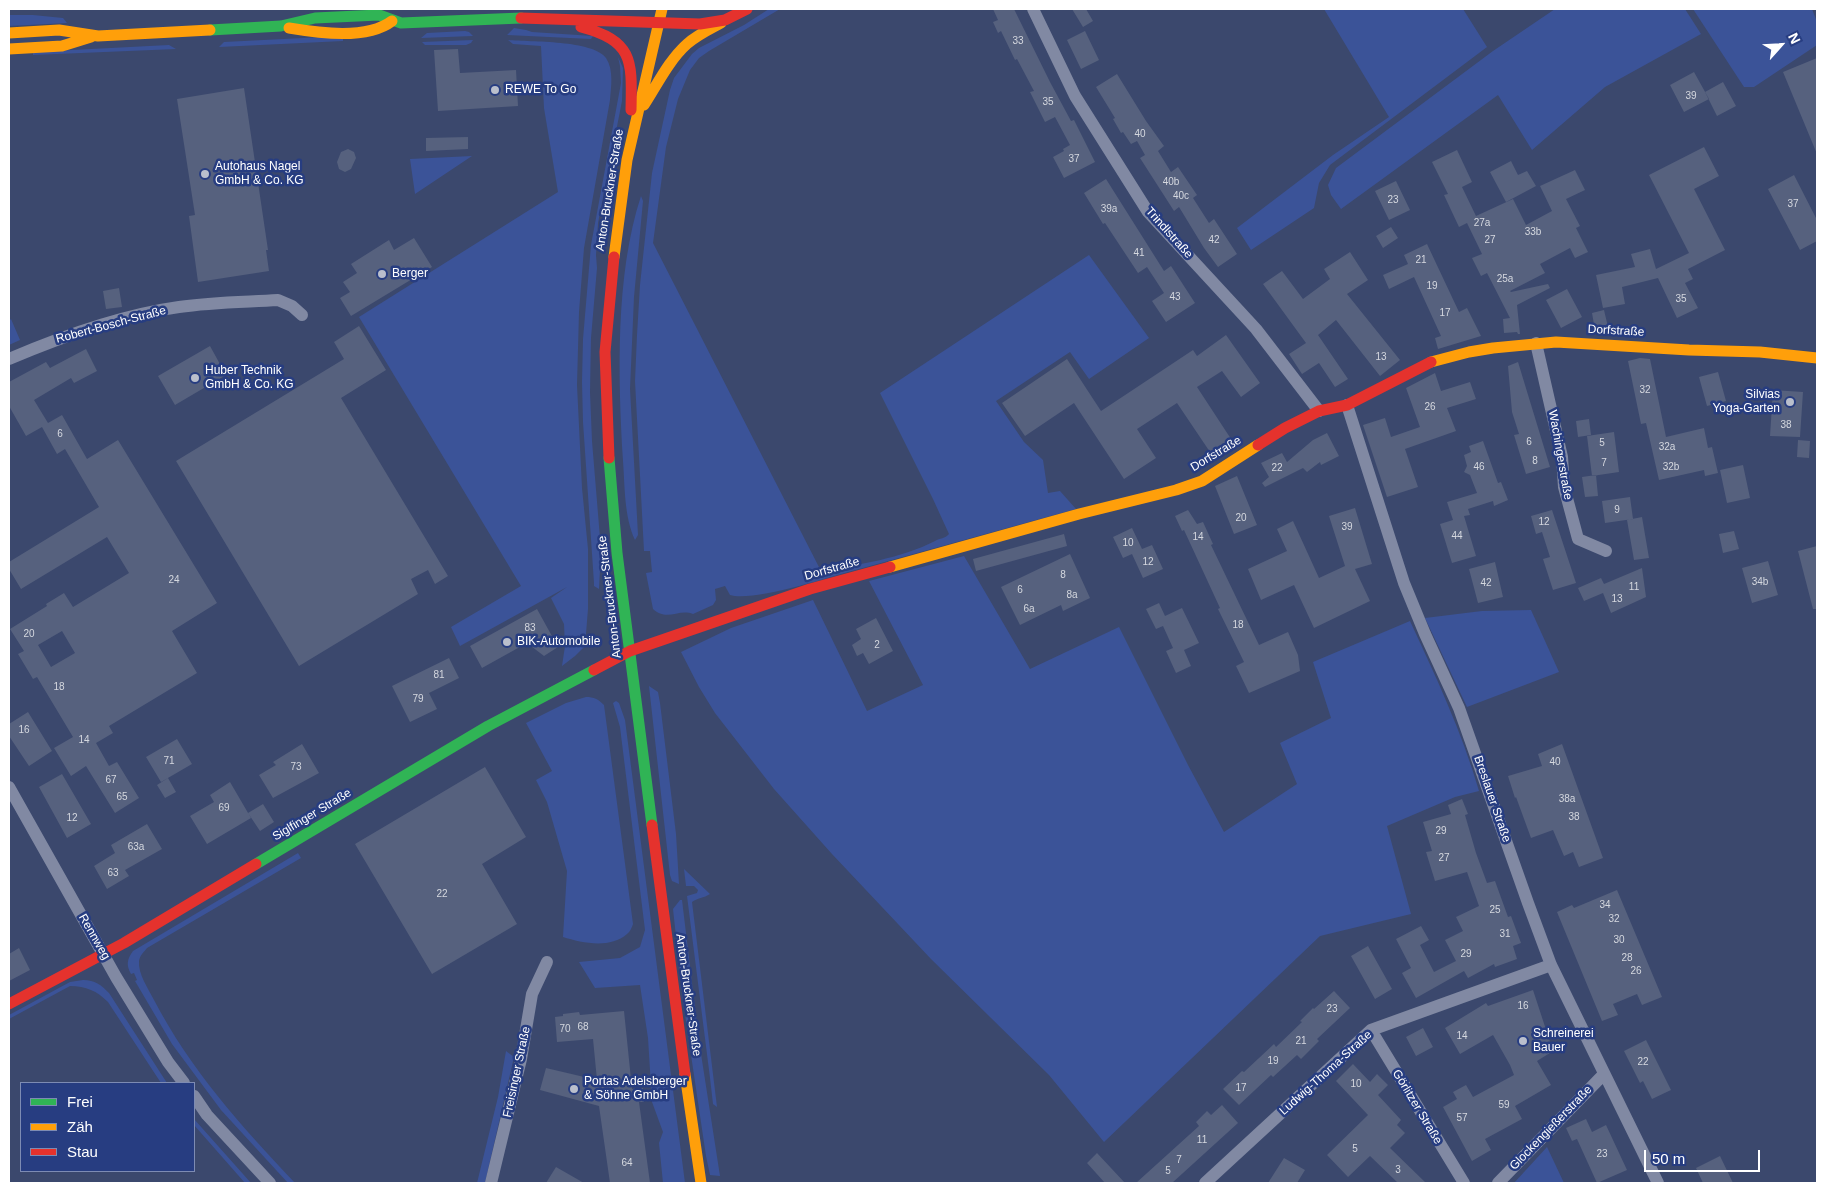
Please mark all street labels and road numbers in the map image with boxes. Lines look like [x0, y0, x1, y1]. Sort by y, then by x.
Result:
street label: Anton-Bruckner-Straße [593, 128, 627, 252]
street label: Trindlstraße [1142, 205, 1196, 261]
street label: Robert-Bosch-Straße [54, 303, 168, 347]
street label: Dorfstraße [1587, 322, 1645, 340]
street label: Wachingerstraße [1545, 409, 1575, 501]
street label: Dorfstraße [1188, 433, 1244, 475]
street label: Anton-Bruckner-Straße [595, 535, 625, 659]
street label: Dorfstraße [803, 554, 861, 584]
street label: Breslauer Straße [1470, 754, 1514, 844]
street label: Siglfinger Straße [270, 786, 354, 844]
street label: Rennweg [75, 911, 113, 963]
street label: Anton-Bruckner-Straße [672, 933, 704, 1057]
street label: Freisinger Straße [500, 1025, 534, 1119]
street label: Ludwig-Thoma-Straße [1277, 1028, 1375, 1118]
street label: Görlitzer Straße [1389, 1067, 1445, 1147]
street label: Glockengießerstraße [1507, 1083, 1595, 1173]

